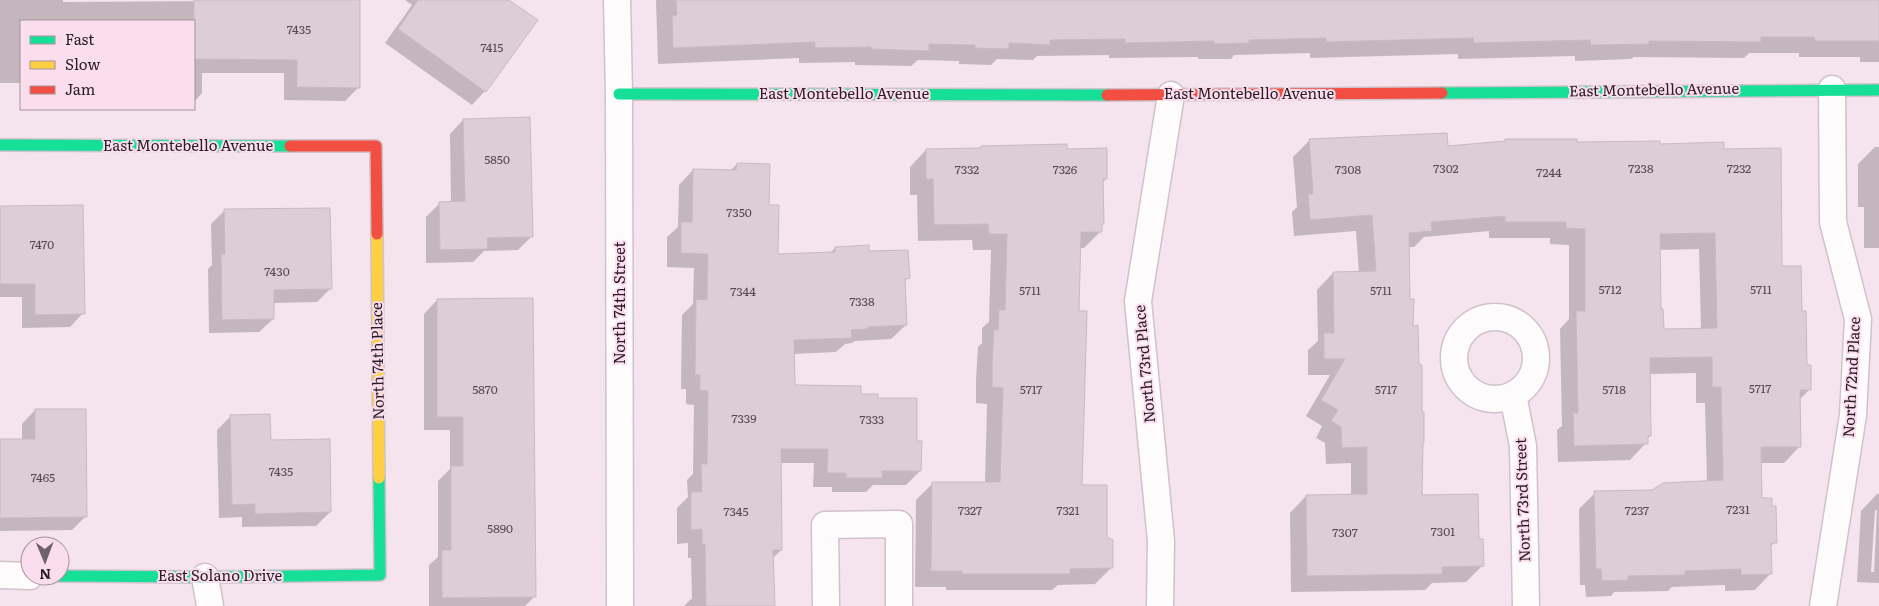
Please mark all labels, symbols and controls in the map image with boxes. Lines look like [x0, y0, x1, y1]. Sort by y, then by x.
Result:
legend [20, 20, 195, 110]
house number: 7435 [287, 20, 311, 38]
text: Fast [65, 27, 94, 50]
house number: 7415 [481, 38, 503, 56]
text: Slow [65, 52, 100, 75]
street label: East Montebello Avenue [1569, 76, 1740, 101]
text: Jam [65, 77, 96, 100]
street label: East Montebello Avenue [759, 81, 929, 104]
street label: East Montebello Avenue [1164, 81, 1334, 104]
street label: East Montebello Avenue [103, 133, 273, 156]
house number: 5850 [484, 150, 510, 168]
house number: 7302 [1433, 159, 1459, 177]
house number: 7238 [1628, 159, 1654, 177]
house number: 7232 [1727, 159, 1751, 177]
house number: 7332 [955, 160, 979, 178]
house number: 7326 [1053, 160, 1078, 178]
house number: 7308 [1335, 160, 1361, 178]
house number: 7244 [1536, 163, 1562, 181]
house number: 7350 [726, 203, 752, 221]
house number: 7470 [30, 235, 54, 253]
street label: North 74th Street [607, 241, 630, 365]
house number: 7430 [264, 262, 290, 280]
house number: 5712 [1598, 280, 1622, 298]
house number: 5711 [1750, 280, 1772, 298]
house number: 5711 [1019, 281, 1041, 299]
house number: 5711 [1370, 281, 1392, 299]
house number: 7344 [730, 282, 756, 300]
house number: 7338 [849, 292, 875, 310]
street label: North 74th Place [364, 302, 389, 420]
street label: North 73rd Place [1127, 304, 1160, 424]
street label: North 72nd Place [1836, 316, 1865, 438]
house number: 5717 [1749, 379, 1771, 397]
house number: 5870 [472, 380, 498, 398]
house number: 5717 [1020, 380, 1042, 398]
house number: 5717 [1375, 380, 1397, 398]
house number: 5718 [1602, 380, 1626, 398]
house number: 7339 [732, 409, 756, 427]
house number: 7333 [860, 410, 884, 428]
street label: North 73rd Street [1508, 438, 1535, 562]
house number: 7435 [269, 462, 293, 480]
house number: 7465 [31, 468, 55, 486]
house number: 7231 [1726, 500, 1750, 518]
house number: 7327 [958, 501, 982, 519]
house number: 7321 [1056, 501, 1080, 519]
house number: 7237 [1625, 501, 1649, 519]
house number: 7345 [723, 502, 749, 520]
house number: 5890 [487, 519, 513, 537]
house number: 7301 [1431, 522, 1455, 540]
house number: 7307 [1332, 523, 1358, 541]
north arrow [20, 536, 70, 586]
street label: East Solano Drive [158, 563, 283, 586]
text: N [39, 565, 51, 585]

